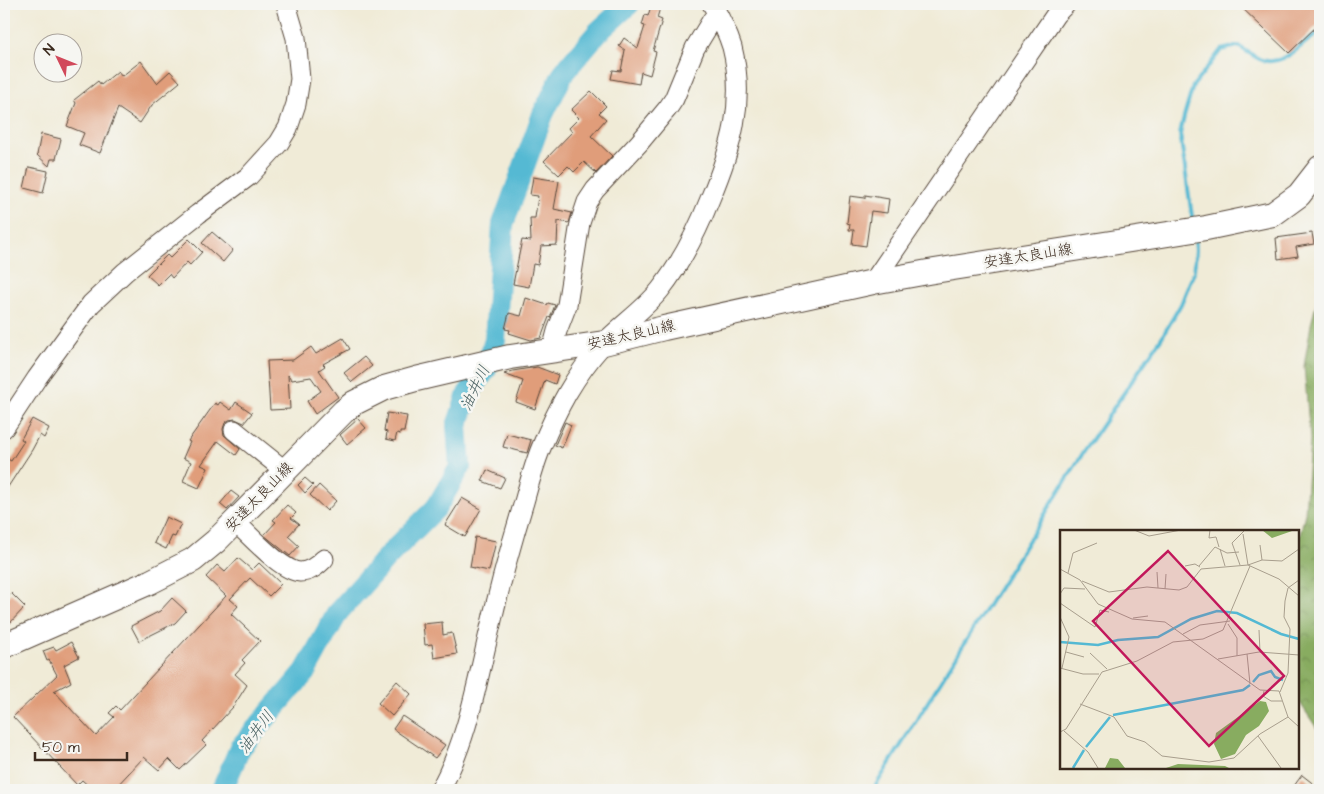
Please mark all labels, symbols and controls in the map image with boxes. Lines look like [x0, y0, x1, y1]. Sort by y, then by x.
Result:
north arrow [32, 32, 82, 82]
text: N [39, 40, 60, 60]
street label: 安達太良山線 [982, 239, 1074, 273]
street label: 安達太良山線 [585, 315, 677, 355]
water label: 油井川 [455, 362, 495, 414]
street label: 安達太良山線 [220, 457, 298, 537]
inset map [1060, 530, 1299, 769]
water label: 油井川 [233, 706, 279, 758]
scale bar [35, 729, 128, 761]
text: 50 m [42, 737, 80, 758]

